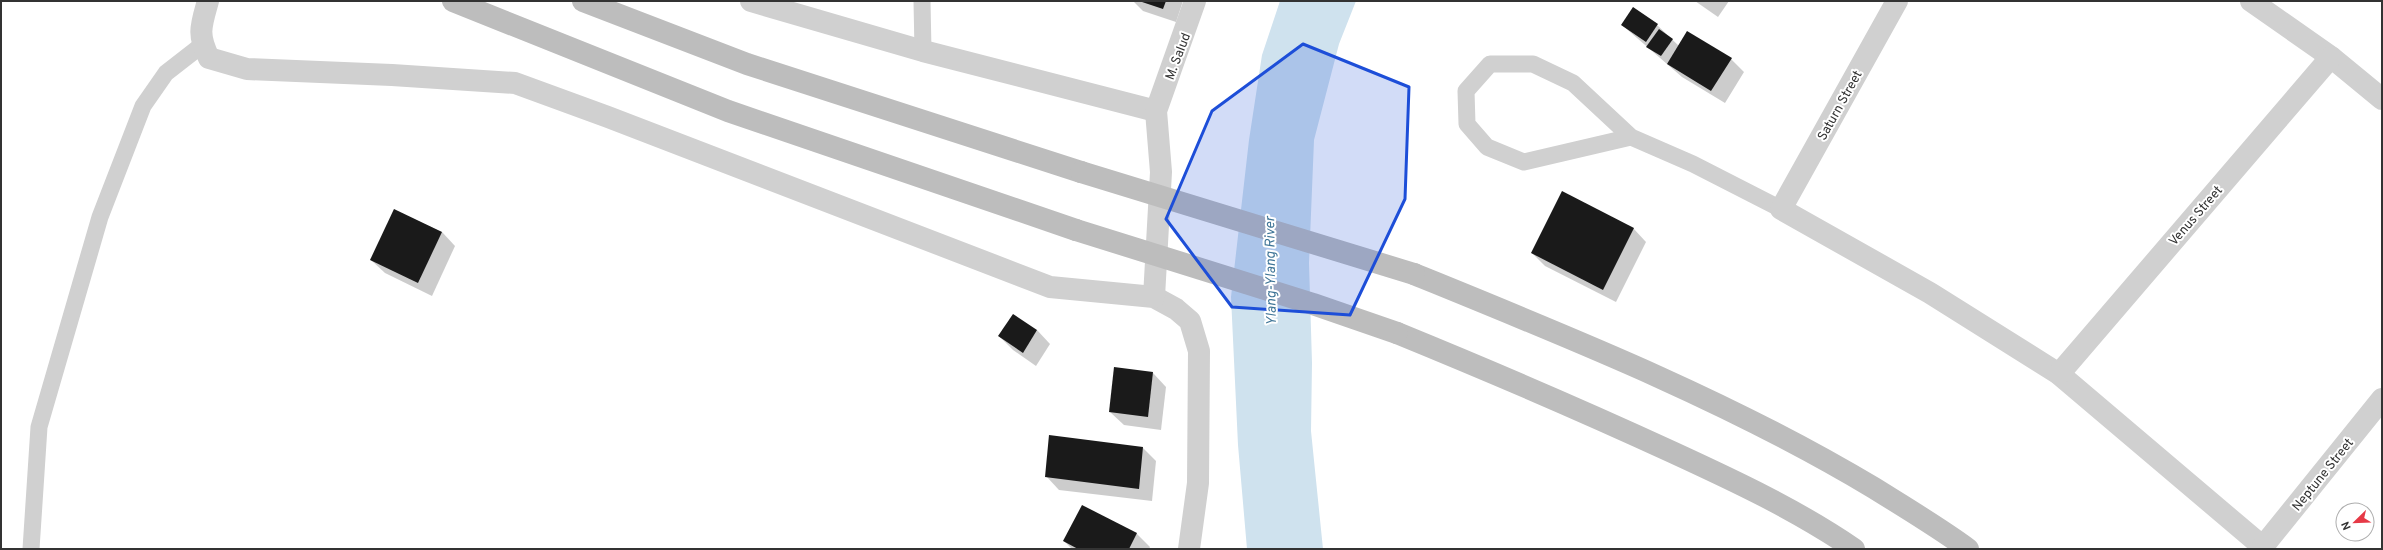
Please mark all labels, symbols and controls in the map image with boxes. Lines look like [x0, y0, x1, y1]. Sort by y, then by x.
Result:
street label: M. Salud [1163, 31, 1195, 82]
street label: Saturn Street [1815, 68, 1867, 144]
street label: Venus Street [2166, 183, 2227, 249]
water label: Ylang-Ylang River [1262, 215, 1281, 326]
street label: Neptune Street [2289, 436, 2358, 515]
north arrow [2335, 502, 2375, 542]
text: N [2339, 519, 2355, 532]

